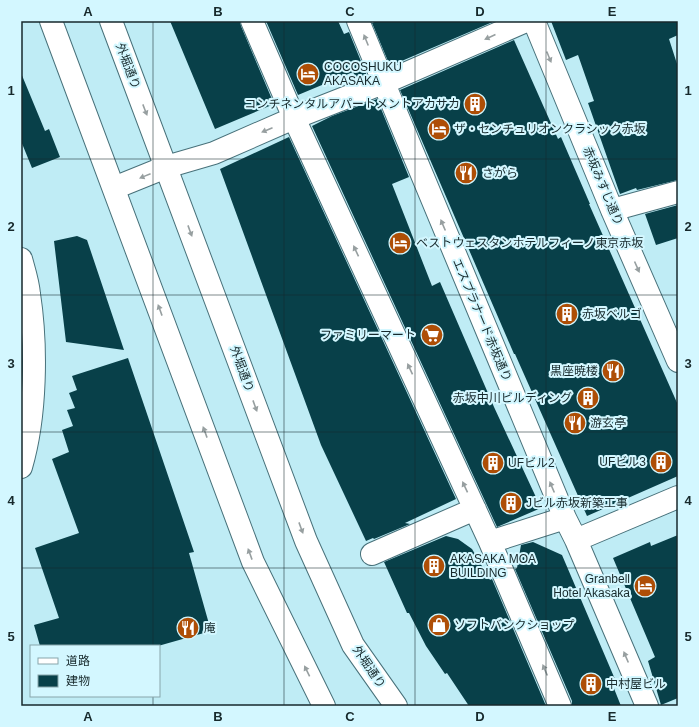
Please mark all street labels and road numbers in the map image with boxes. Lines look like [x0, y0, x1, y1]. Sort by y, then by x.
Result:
street label: 外堀通り [113, 41, 143, 91]
street label: 赤坂みすじ通り [580, 145, 626, 227]
street label: エスプラナード赤坂通り [450, 257, 514, 383]
street label: 外堀通り [227, 344, 257, 394]
street label: 外堀通り [350, 643, 388, 691]

